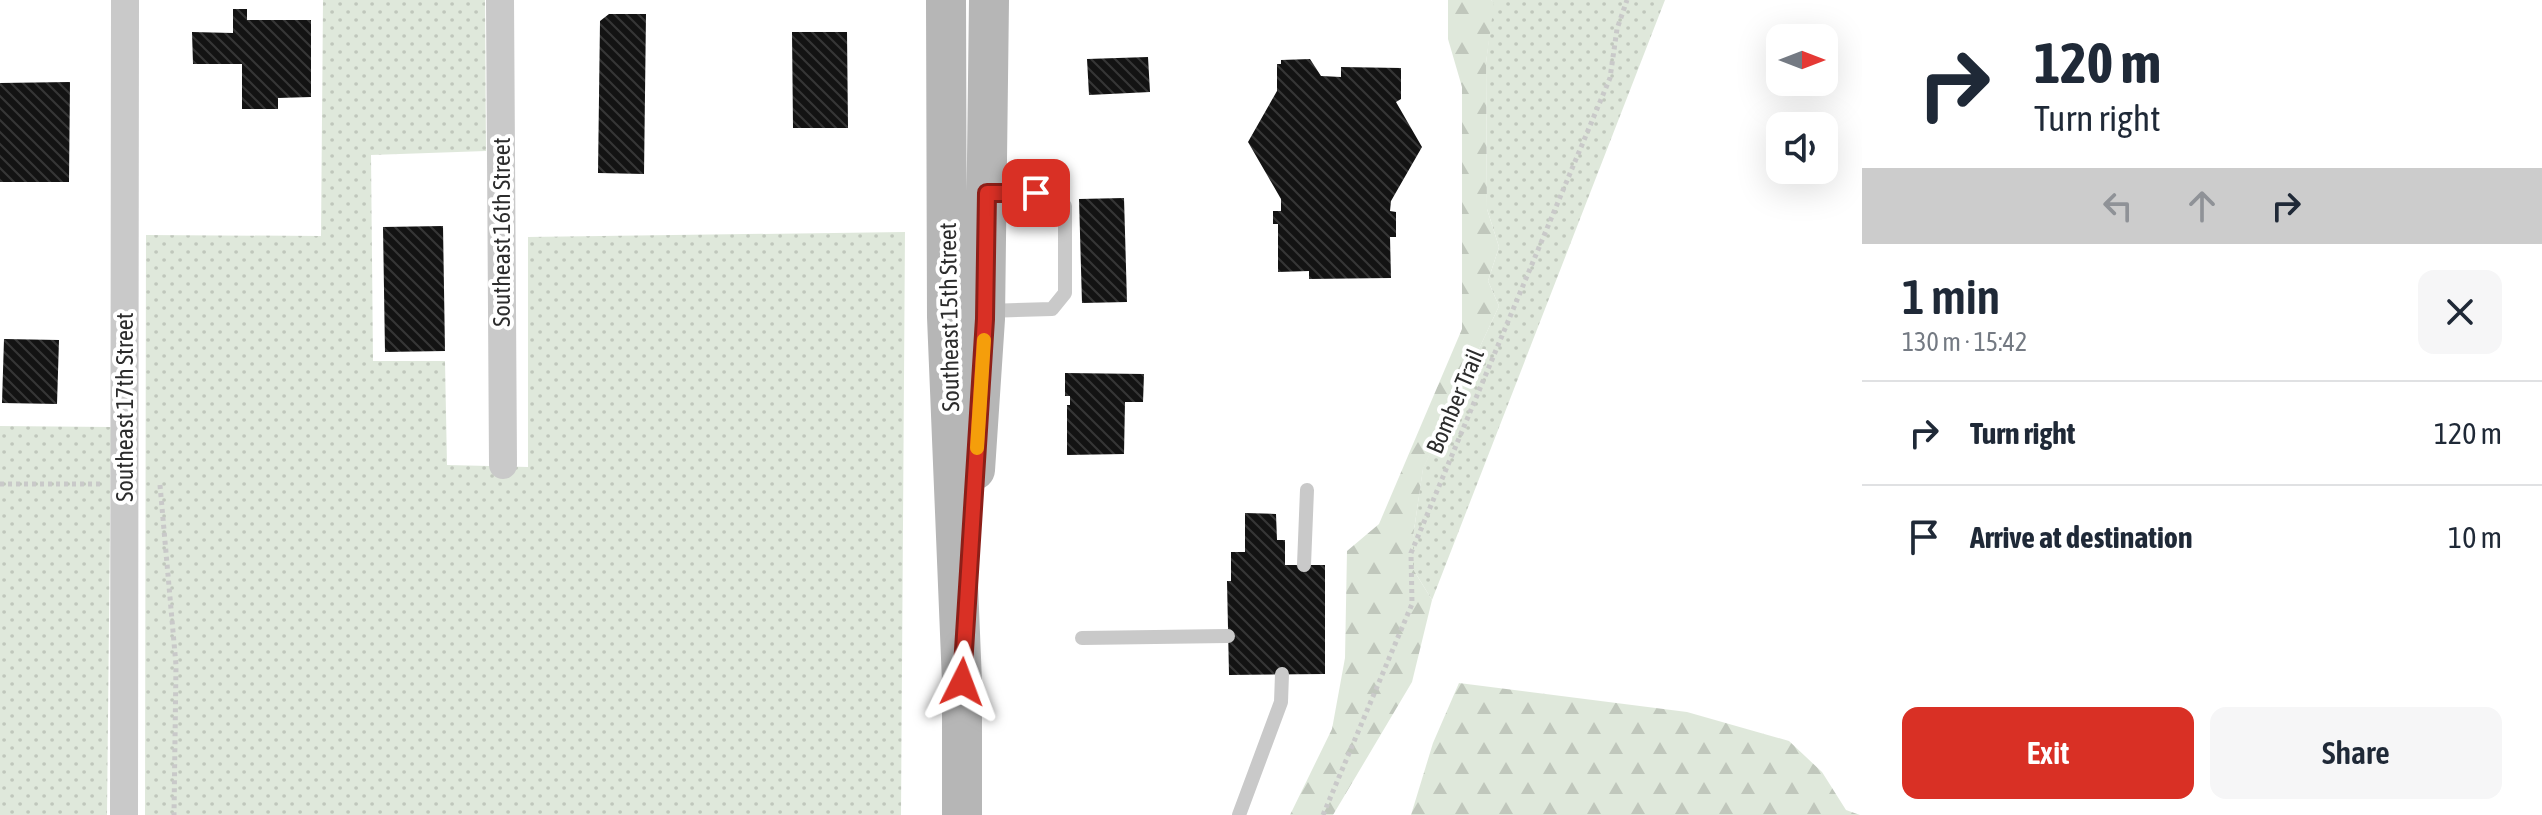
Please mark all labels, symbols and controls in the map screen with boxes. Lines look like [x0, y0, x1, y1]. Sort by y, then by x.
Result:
north arrow [1766, 24, 1838, 96]
map controls [1766, 24, 1838, 184]
text: 120 m [2034, 31, 2161, 95]
icon: right [1902, 32, 2006, 136]
text: Turn right [2034, 97, 2161, 139]
button: sound [1766, 112, 1838, 184]
street label: Southeast 16th Street [488, 137, 515, 327]
pin [1002, 159, 1070, 227]
icon: arrive [1014, 171, 1058, 215]
icon: left [2096, 184, 2140, 228]
icon: ahead [2180, 184, 2224, 228]
icon: right [2264, 184, 2308, 228]
street label: Southeast 15th Street [934, 222, 964, 412]
text: 1 min [1902, 269, 2000, 324]
button: close [2418, 270, 2502, 354]
street label: Southeast 17th Street [111, 312, 138, 502]
text: 130 m · 15:42 [1902, 327, 2027, 357]
street label: Bomber Trail [1421, 344, 1489, 458]
icon: right [1902, 411, 1946, 455]
text: Turn right [1970, 416, 2076, 450]
text: 120 m [2434, 416, 2502, 450]
icon: arrive [1902, 515, 1946, 559]
text: Arrive at destination [1970, 520, 2192, 554]
text: 10 m [2448, 520, 2502, 554]
position arrow [920, 640, 1004, 724]
button: Exit [1902, 707, 2194, 799]
button: Share [2210, 707, 2502, 799]

